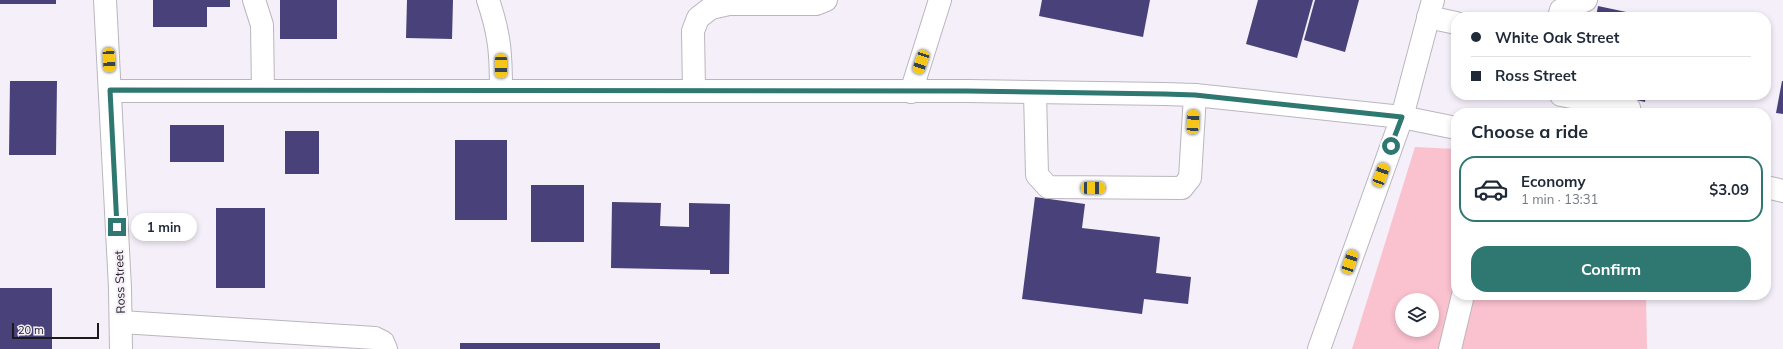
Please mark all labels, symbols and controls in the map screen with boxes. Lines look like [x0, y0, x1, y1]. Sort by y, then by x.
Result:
text: White Oak Street [1495, 28, 1619, 47]
car [102, 48, 116, 72]
car [911, 49, 931, 75]
car [495, 54, 507, 78]
text: Ross Street [1495, 66, 1577, 85]
car [1186, 110, 1200, 134]
text: Choose a ride [1471, 120, 1588, 143]
route start [1382, 137, 1400, 155]
car [1371, 162, 1391, 188]
icon: car [1473, 171, 1509, 207]
text: Economy [1521, 172, 1586, 191]
text: $3.09 [1709, 180, 1749, 199]
car [1081, 182, 1105, 194]
text: 1 min · 13:31 [1521, 191, 1598, 207]
callout: 1 min [131, 213, 197, 241]
route end [108, 218, 126, 236]
text: 1 min [147, 219, 181, 235]
button: Confirm [1471, 246, 1751, 292]
car [1340, 249, 1360, 275]
street label: Ross Street [111, 250, 128, 314]
map controls [1395, 293, 1439, 337]
button: layers [1395, 293, 1439, 337]
scale bar [12, 321, 99, 340]
text: 20 m [18, 323, 44, 337]

